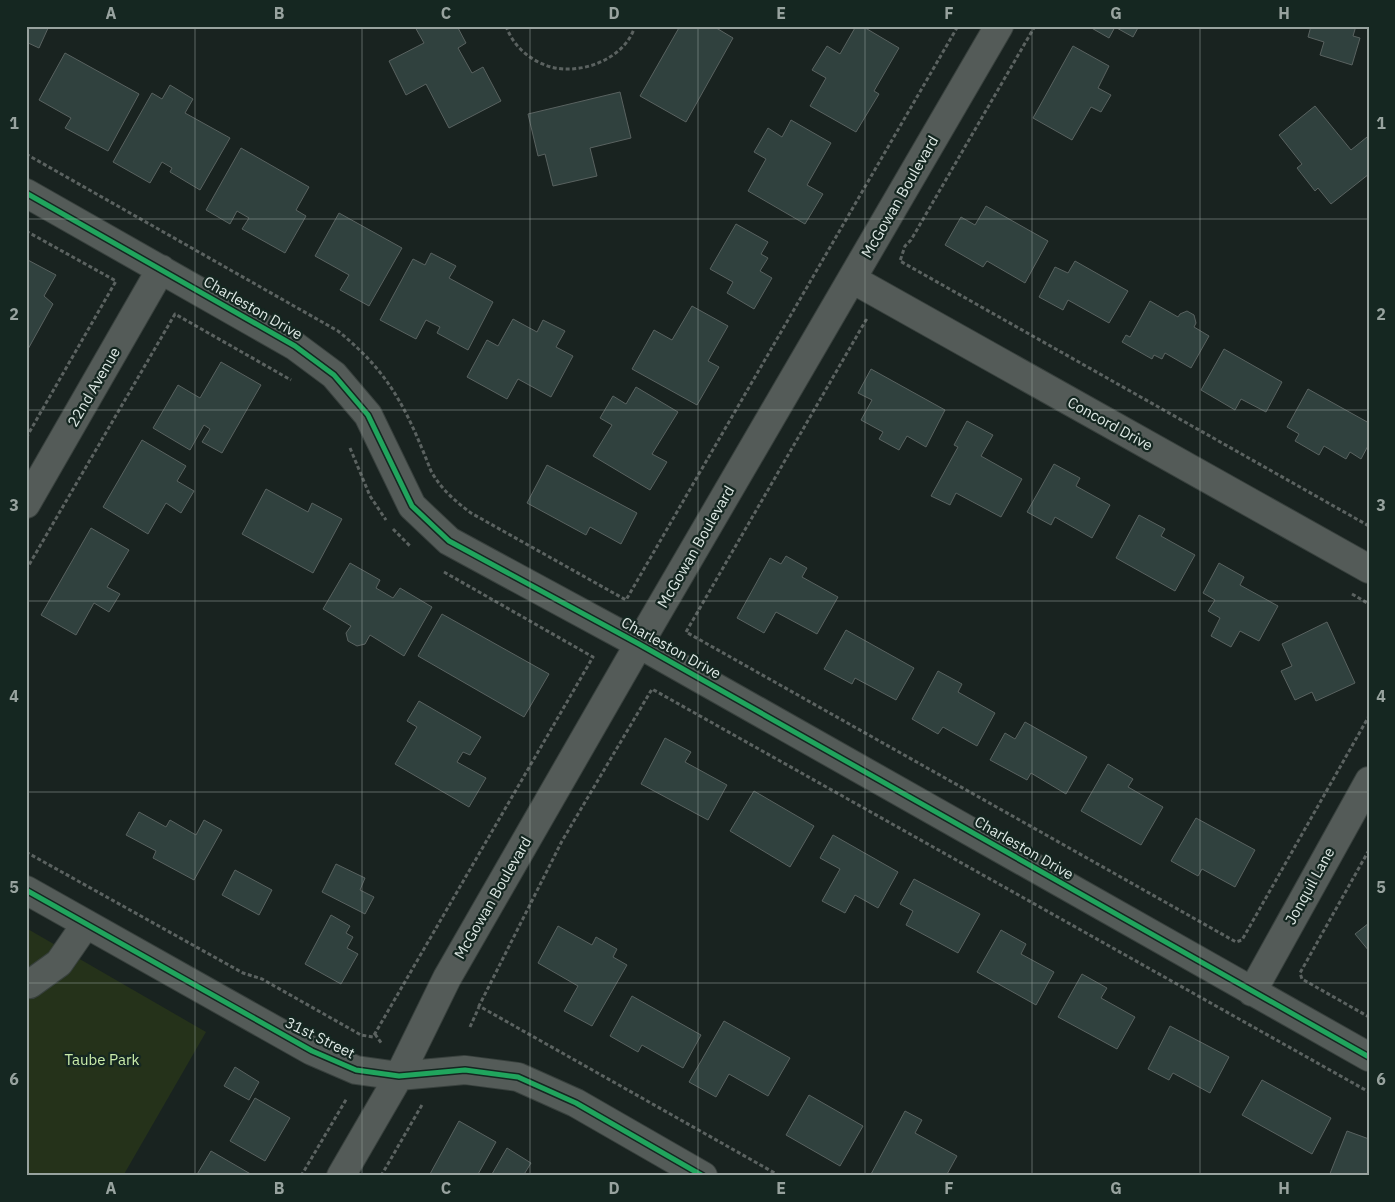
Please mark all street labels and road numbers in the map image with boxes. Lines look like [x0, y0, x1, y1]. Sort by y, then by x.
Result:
street label: McGowan Boulevard [857, 132, 942, 261]
street label: Charleston Drive [200, 271, 306, 344]
street label: 22nd Avenue [63, 344, 124, 430]
street label: Concord Drive [1064, 392, 1156, 455]
street label: McGowan Boulevard [653, 482, 738, 611]
street label: Charleston Drive [618, 612, 725, 683]
street label: Charleston Drive [971, 811, 1077, 884]
street label: McGowan Boulevard [450, 833, 535, 962]
street label: Jonquil Lane [1281, 844, 1339, 928]
street label: 31st Street [282, 1013, 358, 1063]

